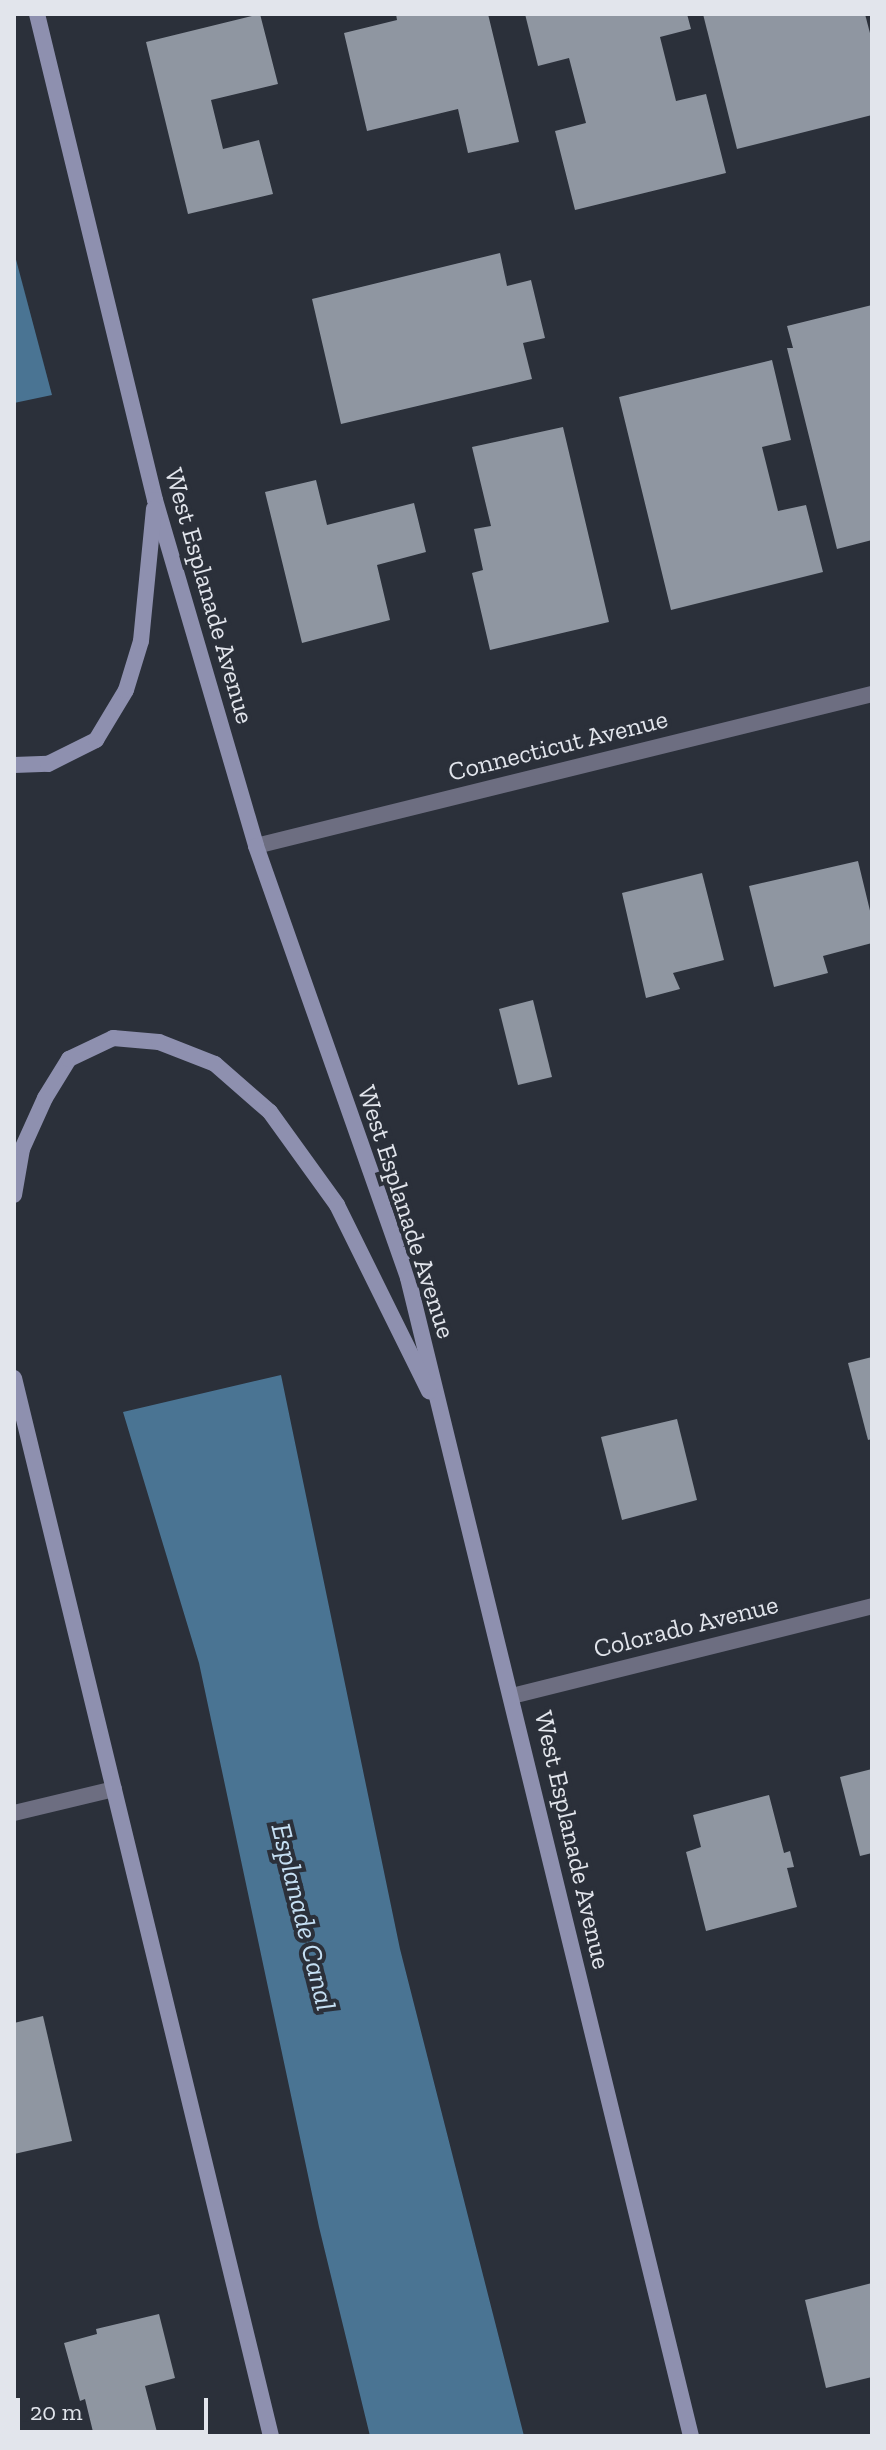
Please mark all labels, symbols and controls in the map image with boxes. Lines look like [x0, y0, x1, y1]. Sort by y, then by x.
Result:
street label: West Esplanade Avenue [157, 464, 261, 728]
street label: Connecticut Avenue [445, 704, 671, 788]
street label: West Esplanade Avenue [350, 1081, 462, 1343]
street label: Colorado Avenue [590, 1589, 782, 1665]
street label: West Esplanade Avenue [527, 1707, 617, 1973]
water label: Esplanade Canal [263, 1820, 343, 2014]
scale bar [20, 2382, 212, 2432]
text: 20 m [30, 2397, 82, 2426]

